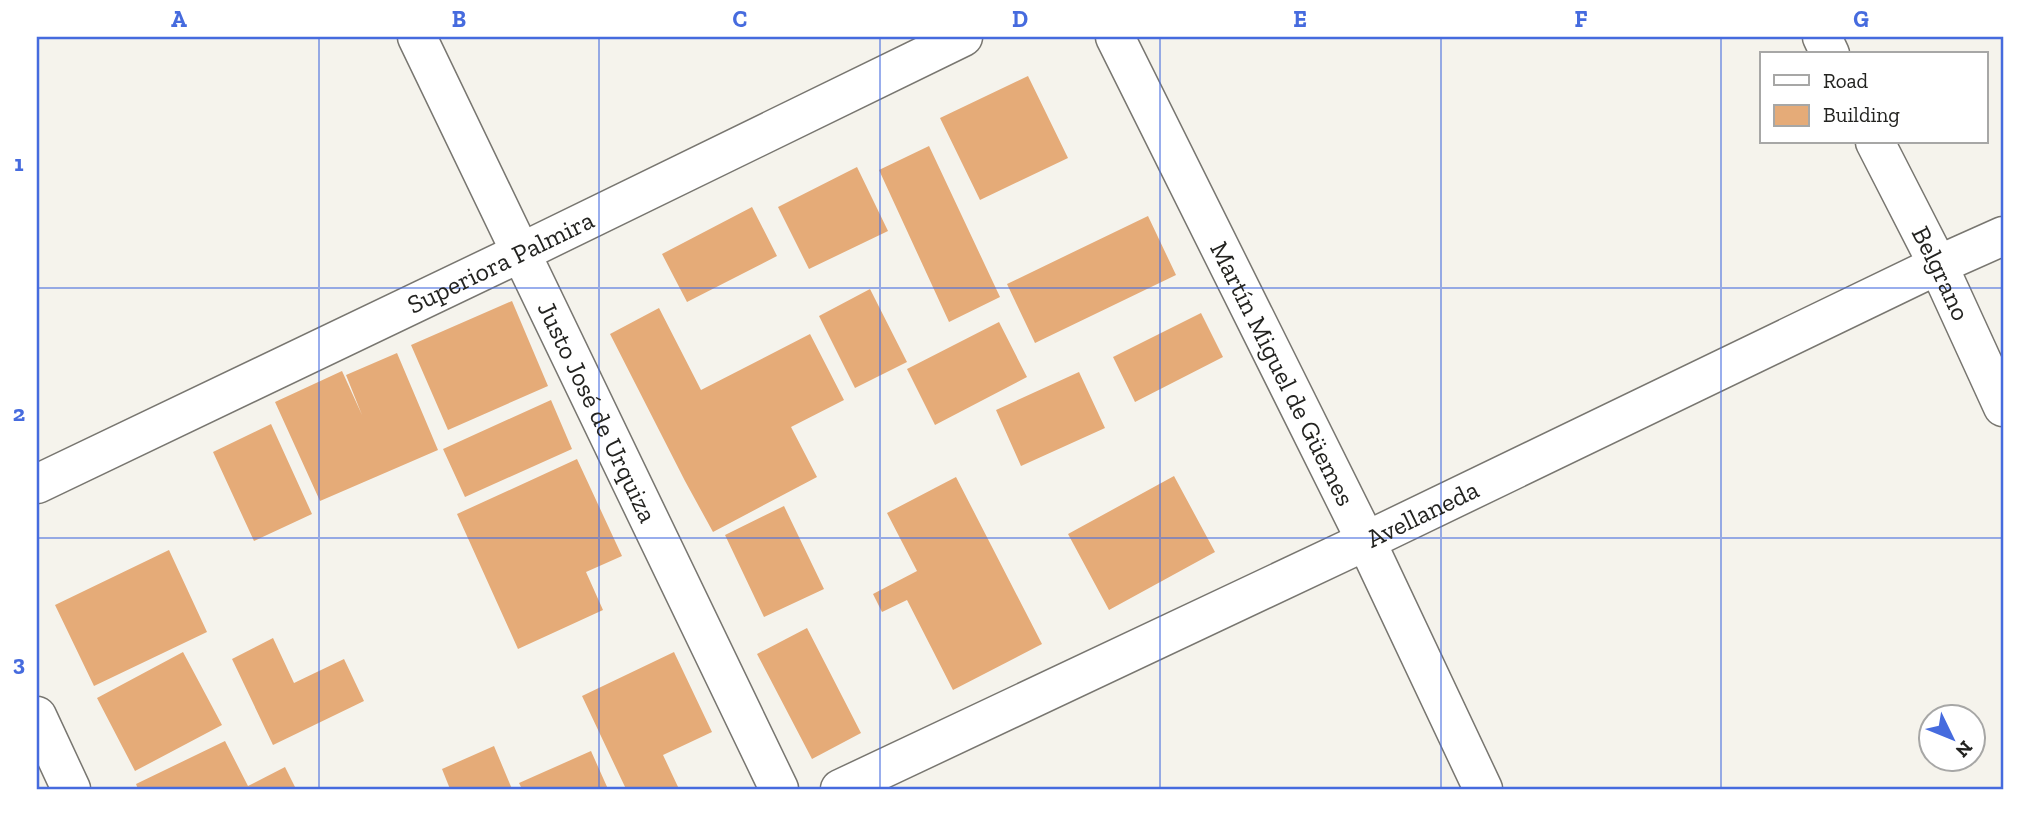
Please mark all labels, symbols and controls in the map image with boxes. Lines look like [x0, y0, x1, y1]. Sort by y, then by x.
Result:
text: A [171, 5, 187, 33]
text: B [452, 5, 466, 33]
text: C [733, 5, 747, 33]
text: D [1012, 5, 1028, 33]
text: E [1293, 5, 1307, 33]
text: F [1574, 5, 1588, 33]
text: G [1853, 5, 1869, 33]
legend [1760, 52, 1988, 144]
text: Road [1823, 68, 1869, 93]
text: Building [1823, 102, 1900, 127]
text: 1 [14, 149, 24, 177]
street label: Superiora Palmira [402, 203, 600, 321]
street label: Belgrano [1905, 221, 1977, 326]
street label: Martín Miguel de Güemes [1203, 236, 1362, 511]
street label: Justo José de Urquiza [531, 296, 664, 528]
text: 2 [13, 399, 25, 427]
street label: Avellaneda [1361, 473, 1484, 555]
text: 3 [13, 649, 25, 677]
north arrow [1918, 704, 1988, 774]
text: N [1951, 736, 1977, 762]

